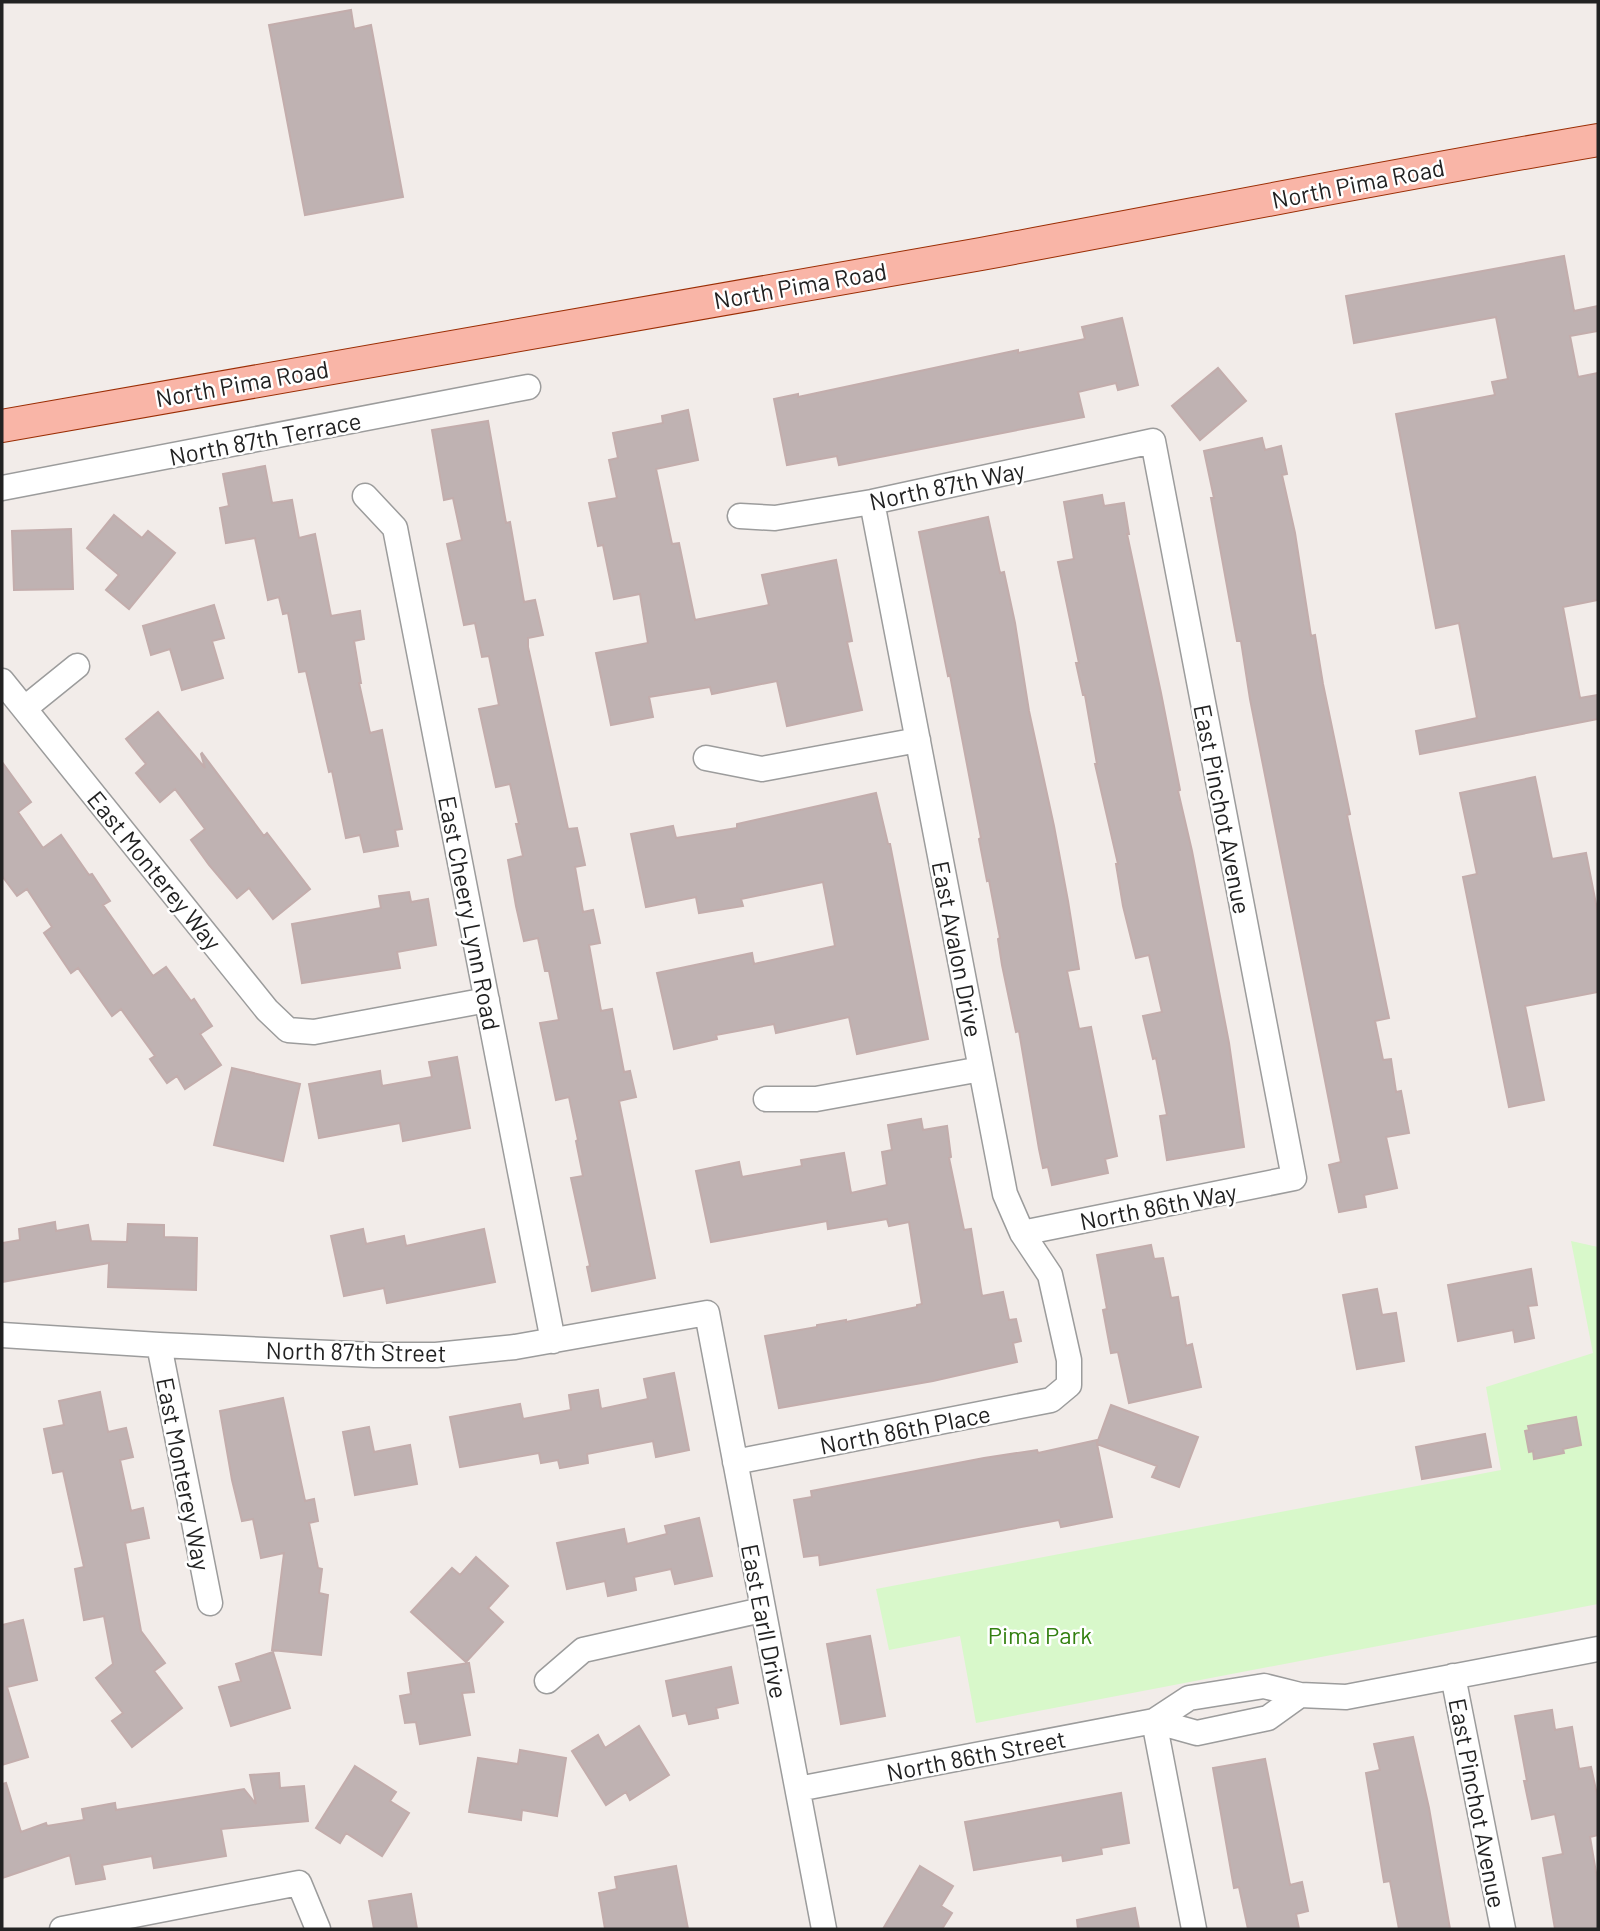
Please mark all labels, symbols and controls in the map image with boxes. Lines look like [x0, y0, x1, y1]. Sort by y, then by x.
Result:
street label: North Pima Road [1269, 152, 1447, 214]
street label: North Pima Road [711, 256, 889, 314]
street label: North Pima Road [153, 354, 331, 412]
street label: North 87th Terrace [167, 405, 363, 471]
street label: North 87th Way [867, 454, 1027, 516]
street label: East Pinchot Avenue [1188, 702, 1258, 916]
street label: East Monterey Way [82, 785, 228, 955]
street label: East Cheery Lynn Road [433, 793, 507, 1033]
street label: East Avalon Drive [927, 858, 989, 1040]
street label: North 86th Way [1077, 1177, 1239, 1235]
street label: North 87th Street [265, 1335, 447, 1367]
street label: East Monterey Way [151, 1375, 217, 1573]
street label: North 86th Place [817, 1398, 993, 1460]
street label: East Earll Drive [736, 1541, 794, 1701]
park label: Pima Park [988, 1620, 1092, 1649]
street label: East Pinchot Avenue [1443, 1696, 1513, 1910]
street label: North 86th Street [884, 1723, 1068, 1787]

